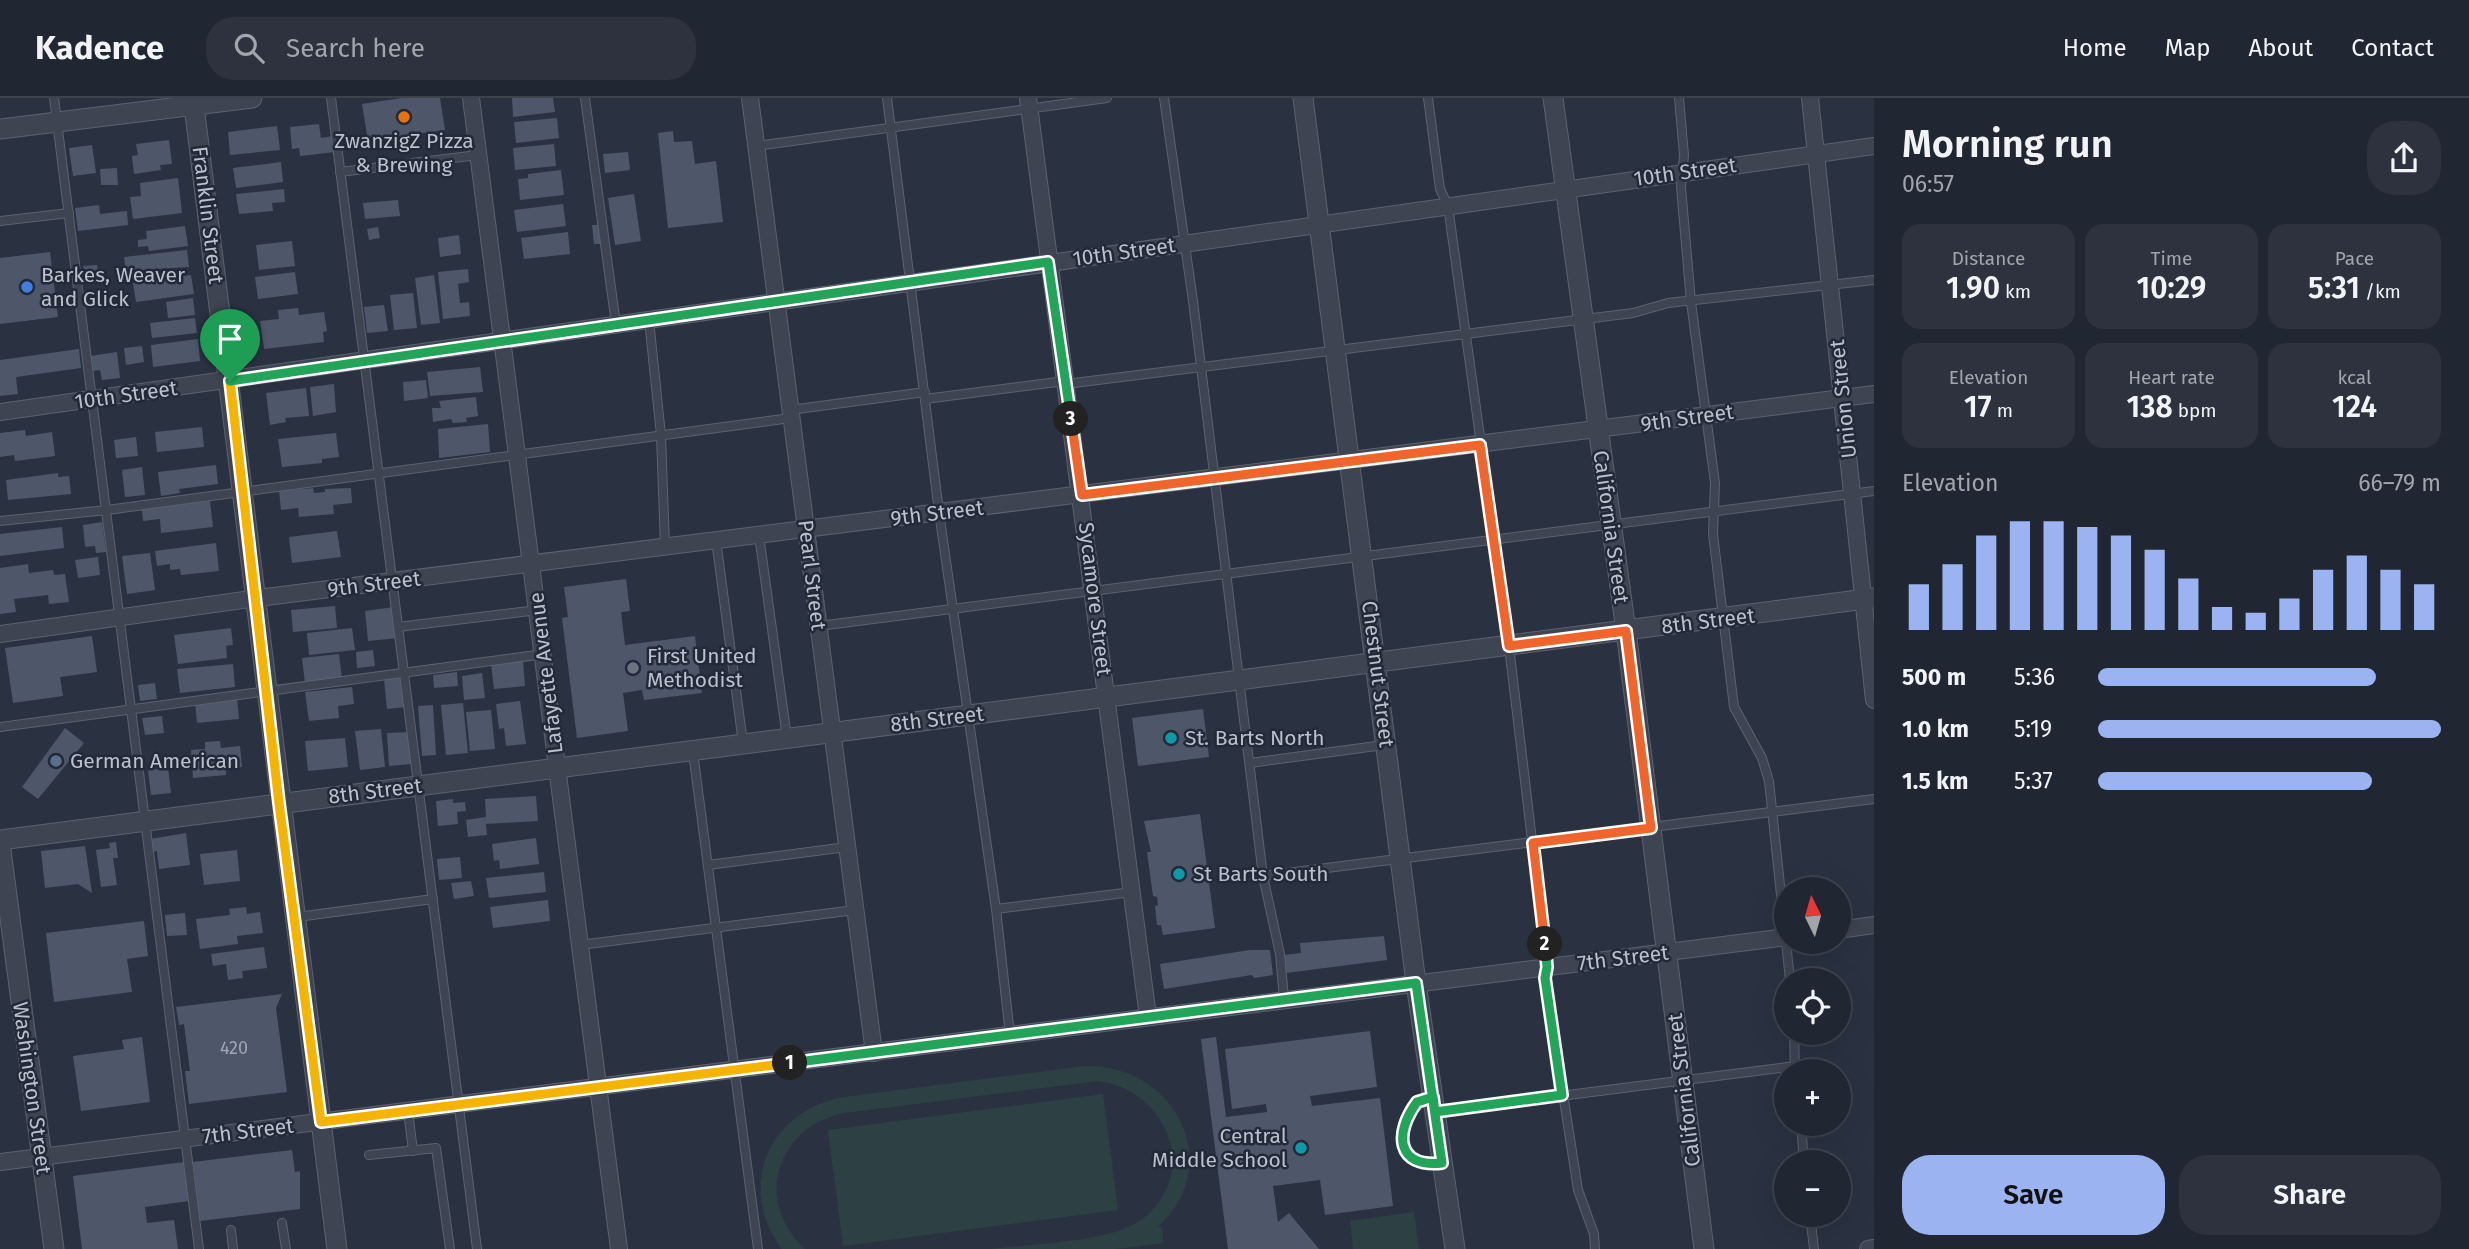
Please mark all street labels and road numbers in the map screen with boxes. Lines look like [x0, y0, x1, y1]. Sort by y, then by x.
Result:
street label: Franklin Street [187, 145, 229, 286]
street label: 10th Street [1632, 152, 1738, 192]
street label: 10th Street [1071, 232, 1177, 272]
street label: Union Street [1824, 338, 1862, 460]
street label: 10th Street [73, 375, 179, 415]
street label: 9th Street [1639, 399, 1735, 437]
street label: California Street [1587, 449, 1635, 606]
street label: 9th Street [889, 494, 985, 532]
street label: Pearl Street [792, 518, 832, 632]
street label: Sycamore Street [1073, 521, 1117, 678]
street label: 9th Street [326, 565, 422, 603]
street label: Lafayette Avenue [523, 591, 569, 755]
street label: Chestnut Street [1356, 599, 1400, 749]
street label: 8th Street [1660, 602, 1757, 640]
street label: 8th Street [889, 700, 986, 738]
street label: 8th Street [327, 772, 424, 810]
street label: 7th Street [1576, 939, 1671, 976]
street label: Washington Street [7, 1000, 57, 1176]
street label: California Street [1662, 1011, 1706, 1168]
street label: 7th Street [201, 1112, 296, 1149]

